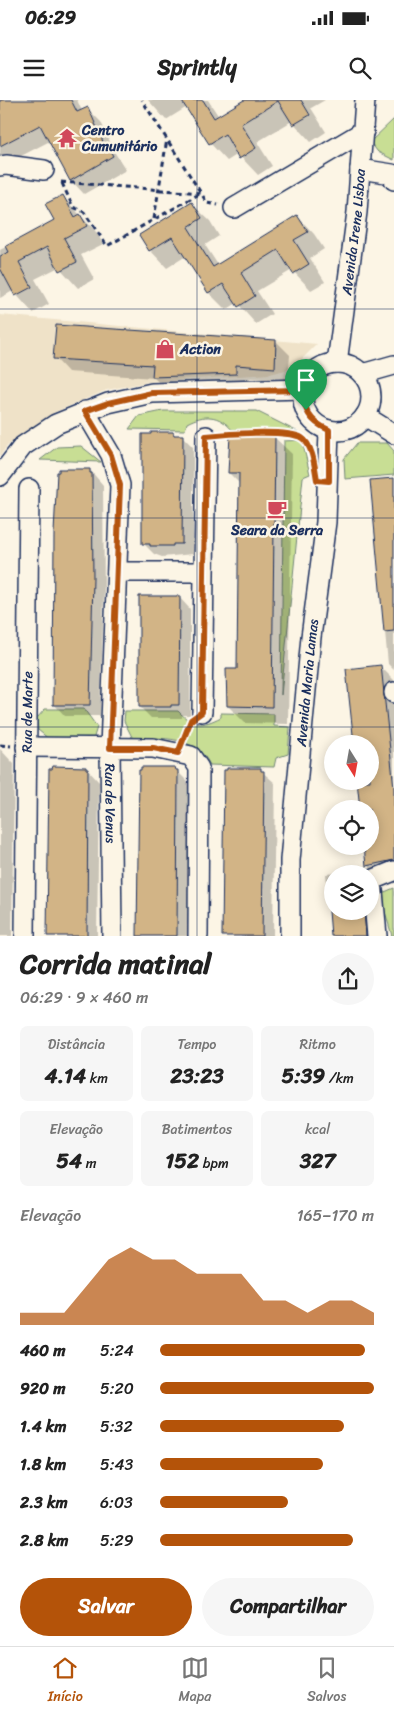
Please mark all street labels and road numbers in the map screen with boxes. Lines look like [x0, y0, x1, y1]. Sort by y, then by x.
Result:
street label: Avenida Irene Lisboa [333, 167, 373, 298]
street label: Avenida Maria Lamas [288, 617, 326, 749]
street label: Rua de Marte [14, 671, 40, 753]
street label: Rua de Venus [98, 763, 124, 844]

